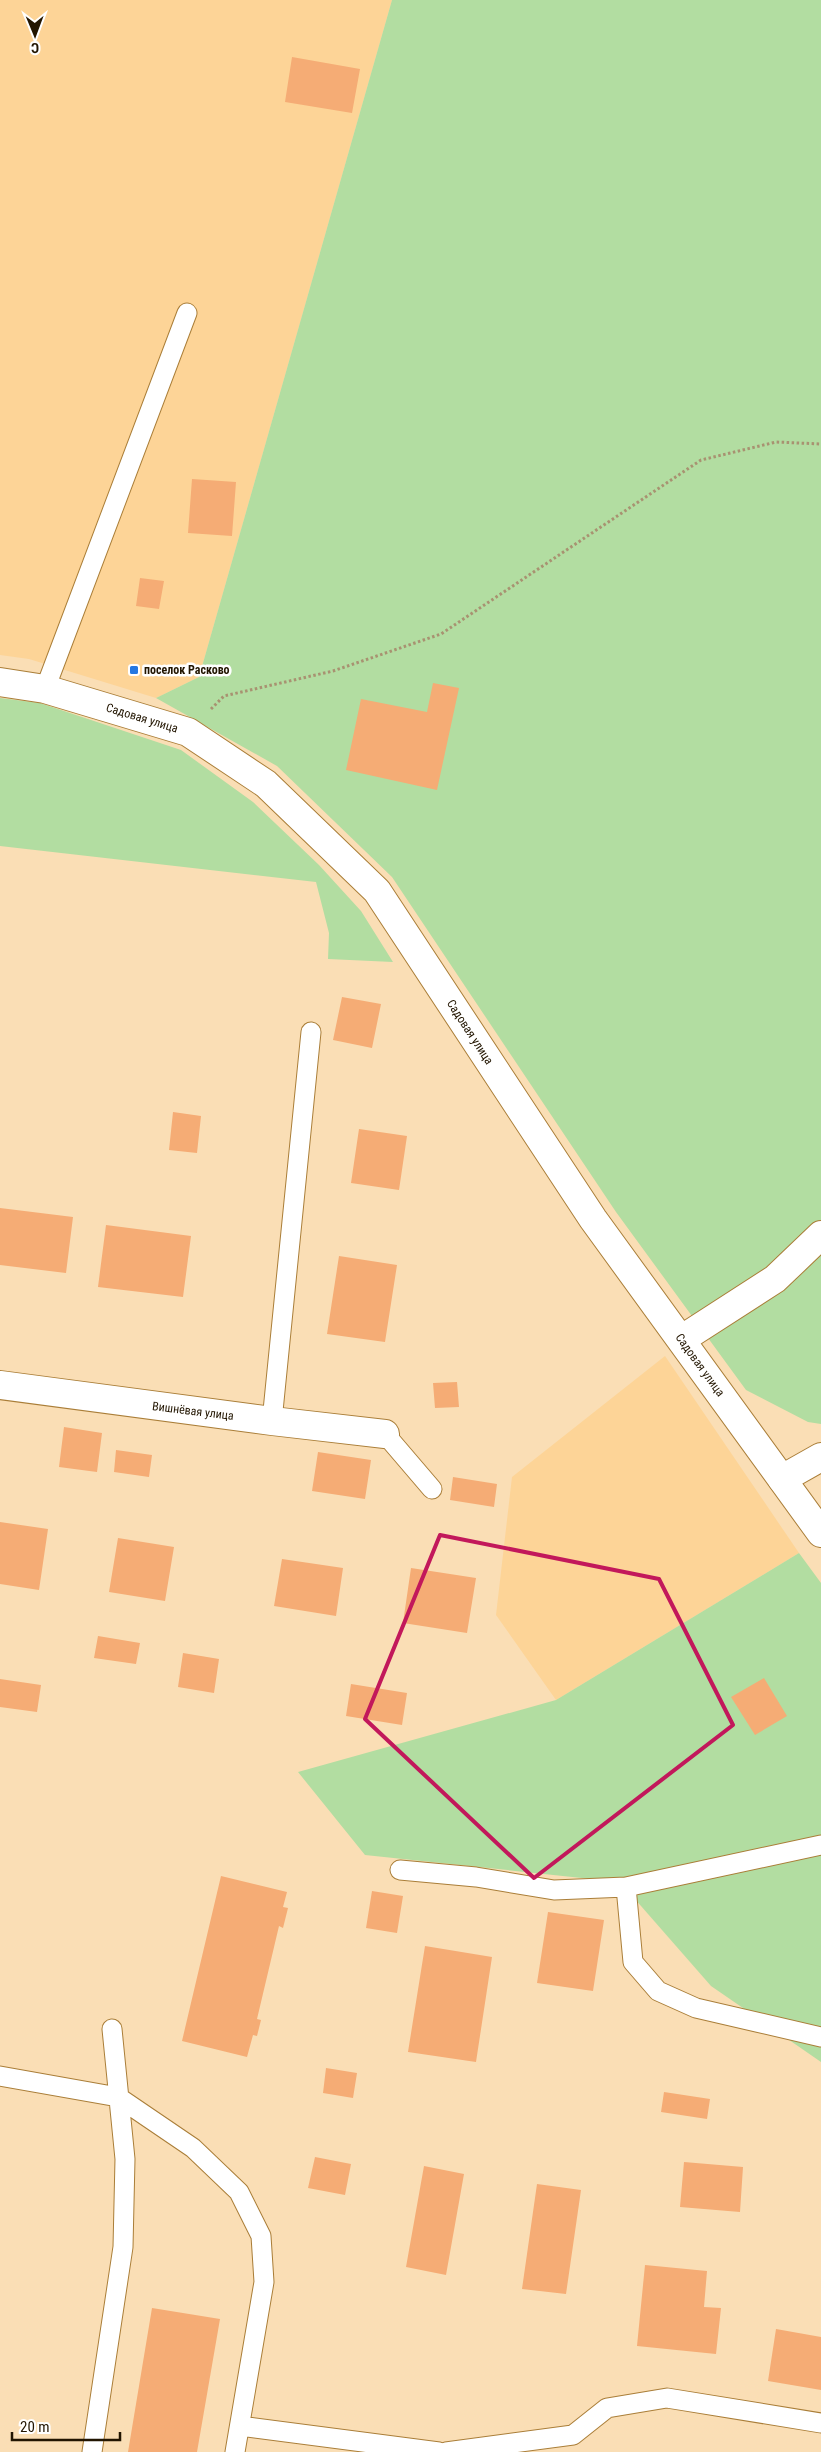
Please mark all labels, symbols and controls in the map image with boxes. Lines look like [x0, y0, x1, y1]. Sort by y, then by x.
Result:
north arrow [10, 10, 60, 60]
text: С [31, 40, 39, 56]
place label: поселок Расково [144, 663, 230, 677]
marker: поселок Расково [128, 664, 140, 676]
street label: Садовая улица [104, 700, 180, 736]
street label: Садовая улица [444, 997, 496, 1067]
street label: Садовая улица [672, 1331, 728, 1399]
street label: Вишнёвая улица [151, 1399, 235, 1423]
scale bar [12, 2410, 120, 2442]
text: 20 m [20, 2418, 50, 2436]

